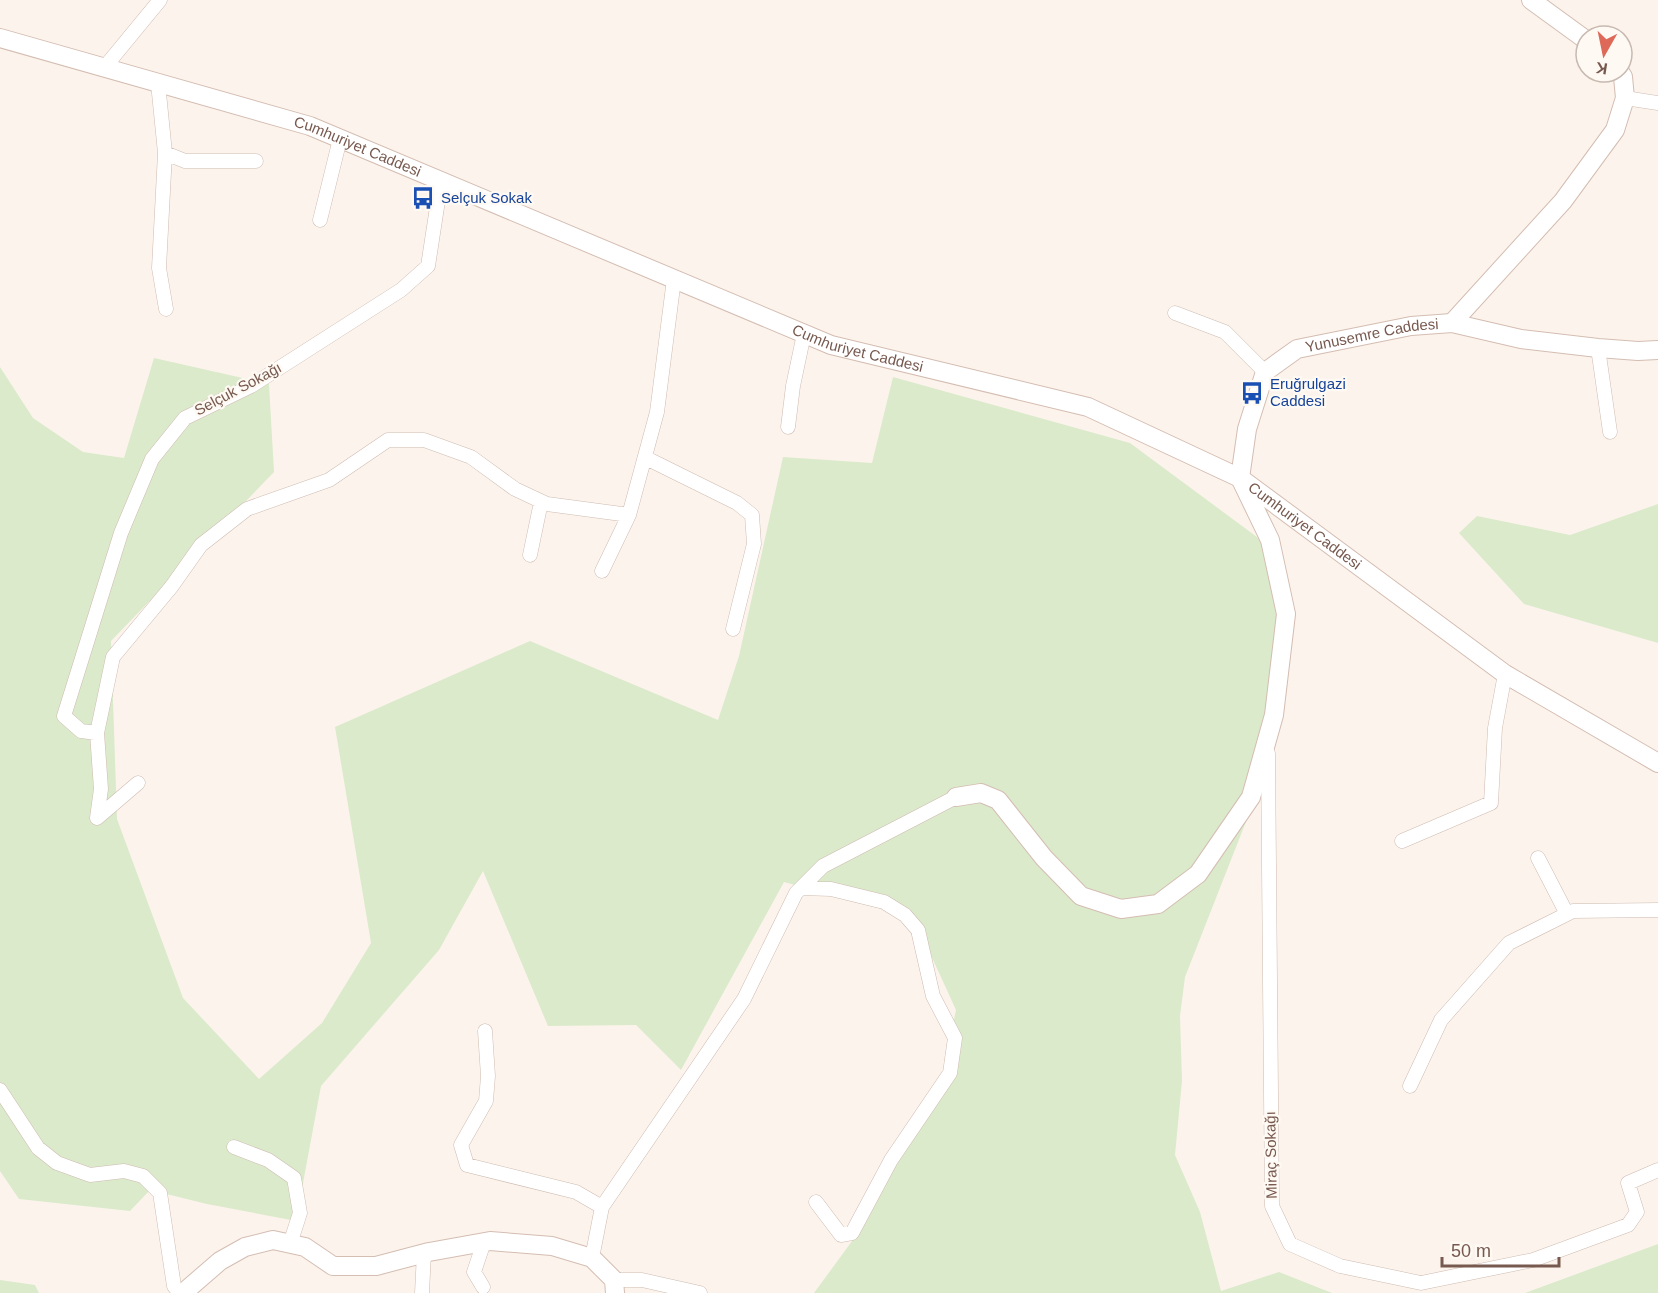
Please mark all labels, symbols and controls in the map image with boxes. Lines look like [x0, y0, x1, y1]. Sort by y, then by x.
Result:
north arrow [1574, 24, 1634, 84]
text: K [1594, 59, 1609, 78]
street label: Cumhuriyet Caddesi [292, 113, 424, 180]
bus stop icon: Selçuk Sokak [410, 185, 436, 211]
place label: Selçuk Sokak [441, 189, 532, 206]
street label: Yunusemre Caddesi [1304, 315, 1439, 355]
street label: Cumhuriyet Caddesi [790, 321, 925, 375]
street label: Selçuk Sokağı [191, 359, 284, 419]
place label: Eruğrulgazi Caddesi [1270, 375, 1346, 409]
bus stop icon: Eruğrulgazi Caddesi [1239, 380, 1265, 406]
street label: Cumhuriyet Caddesi [1245, 478, 1365, 573]
street label: Miraç Sokağı [1261, 1111, 1280, 1199]
scale bar [1442, 1230, 1559, 1268]
text: 50 m [1451, 1241, 1491, 1261]

